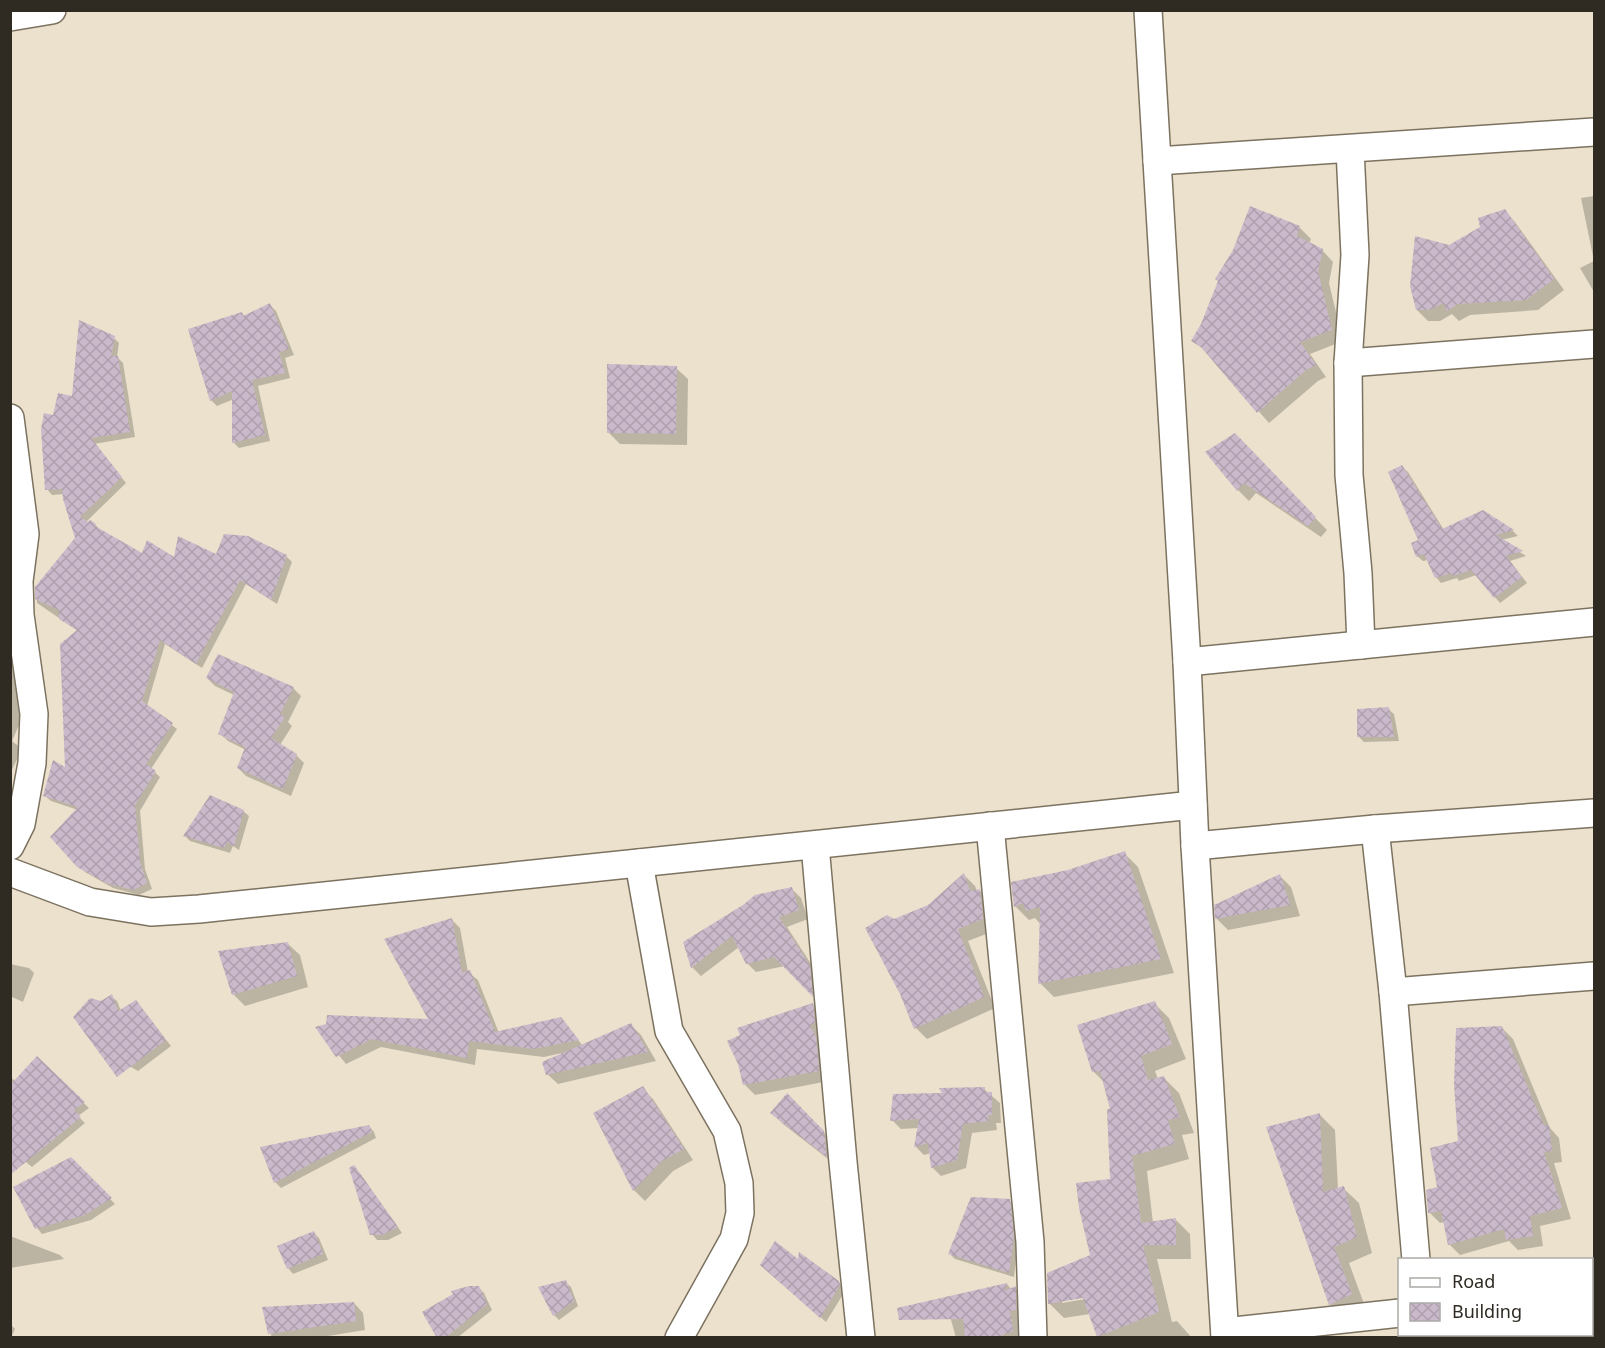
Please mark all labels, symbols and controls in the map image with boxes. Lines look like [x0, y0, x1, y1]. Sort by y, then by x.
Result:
legend [1398, 1258, 1593, 1336]
text: Road [1452, 1269, 1495, 1293]
text: Building [1452, 1299, 1522, 1323]

